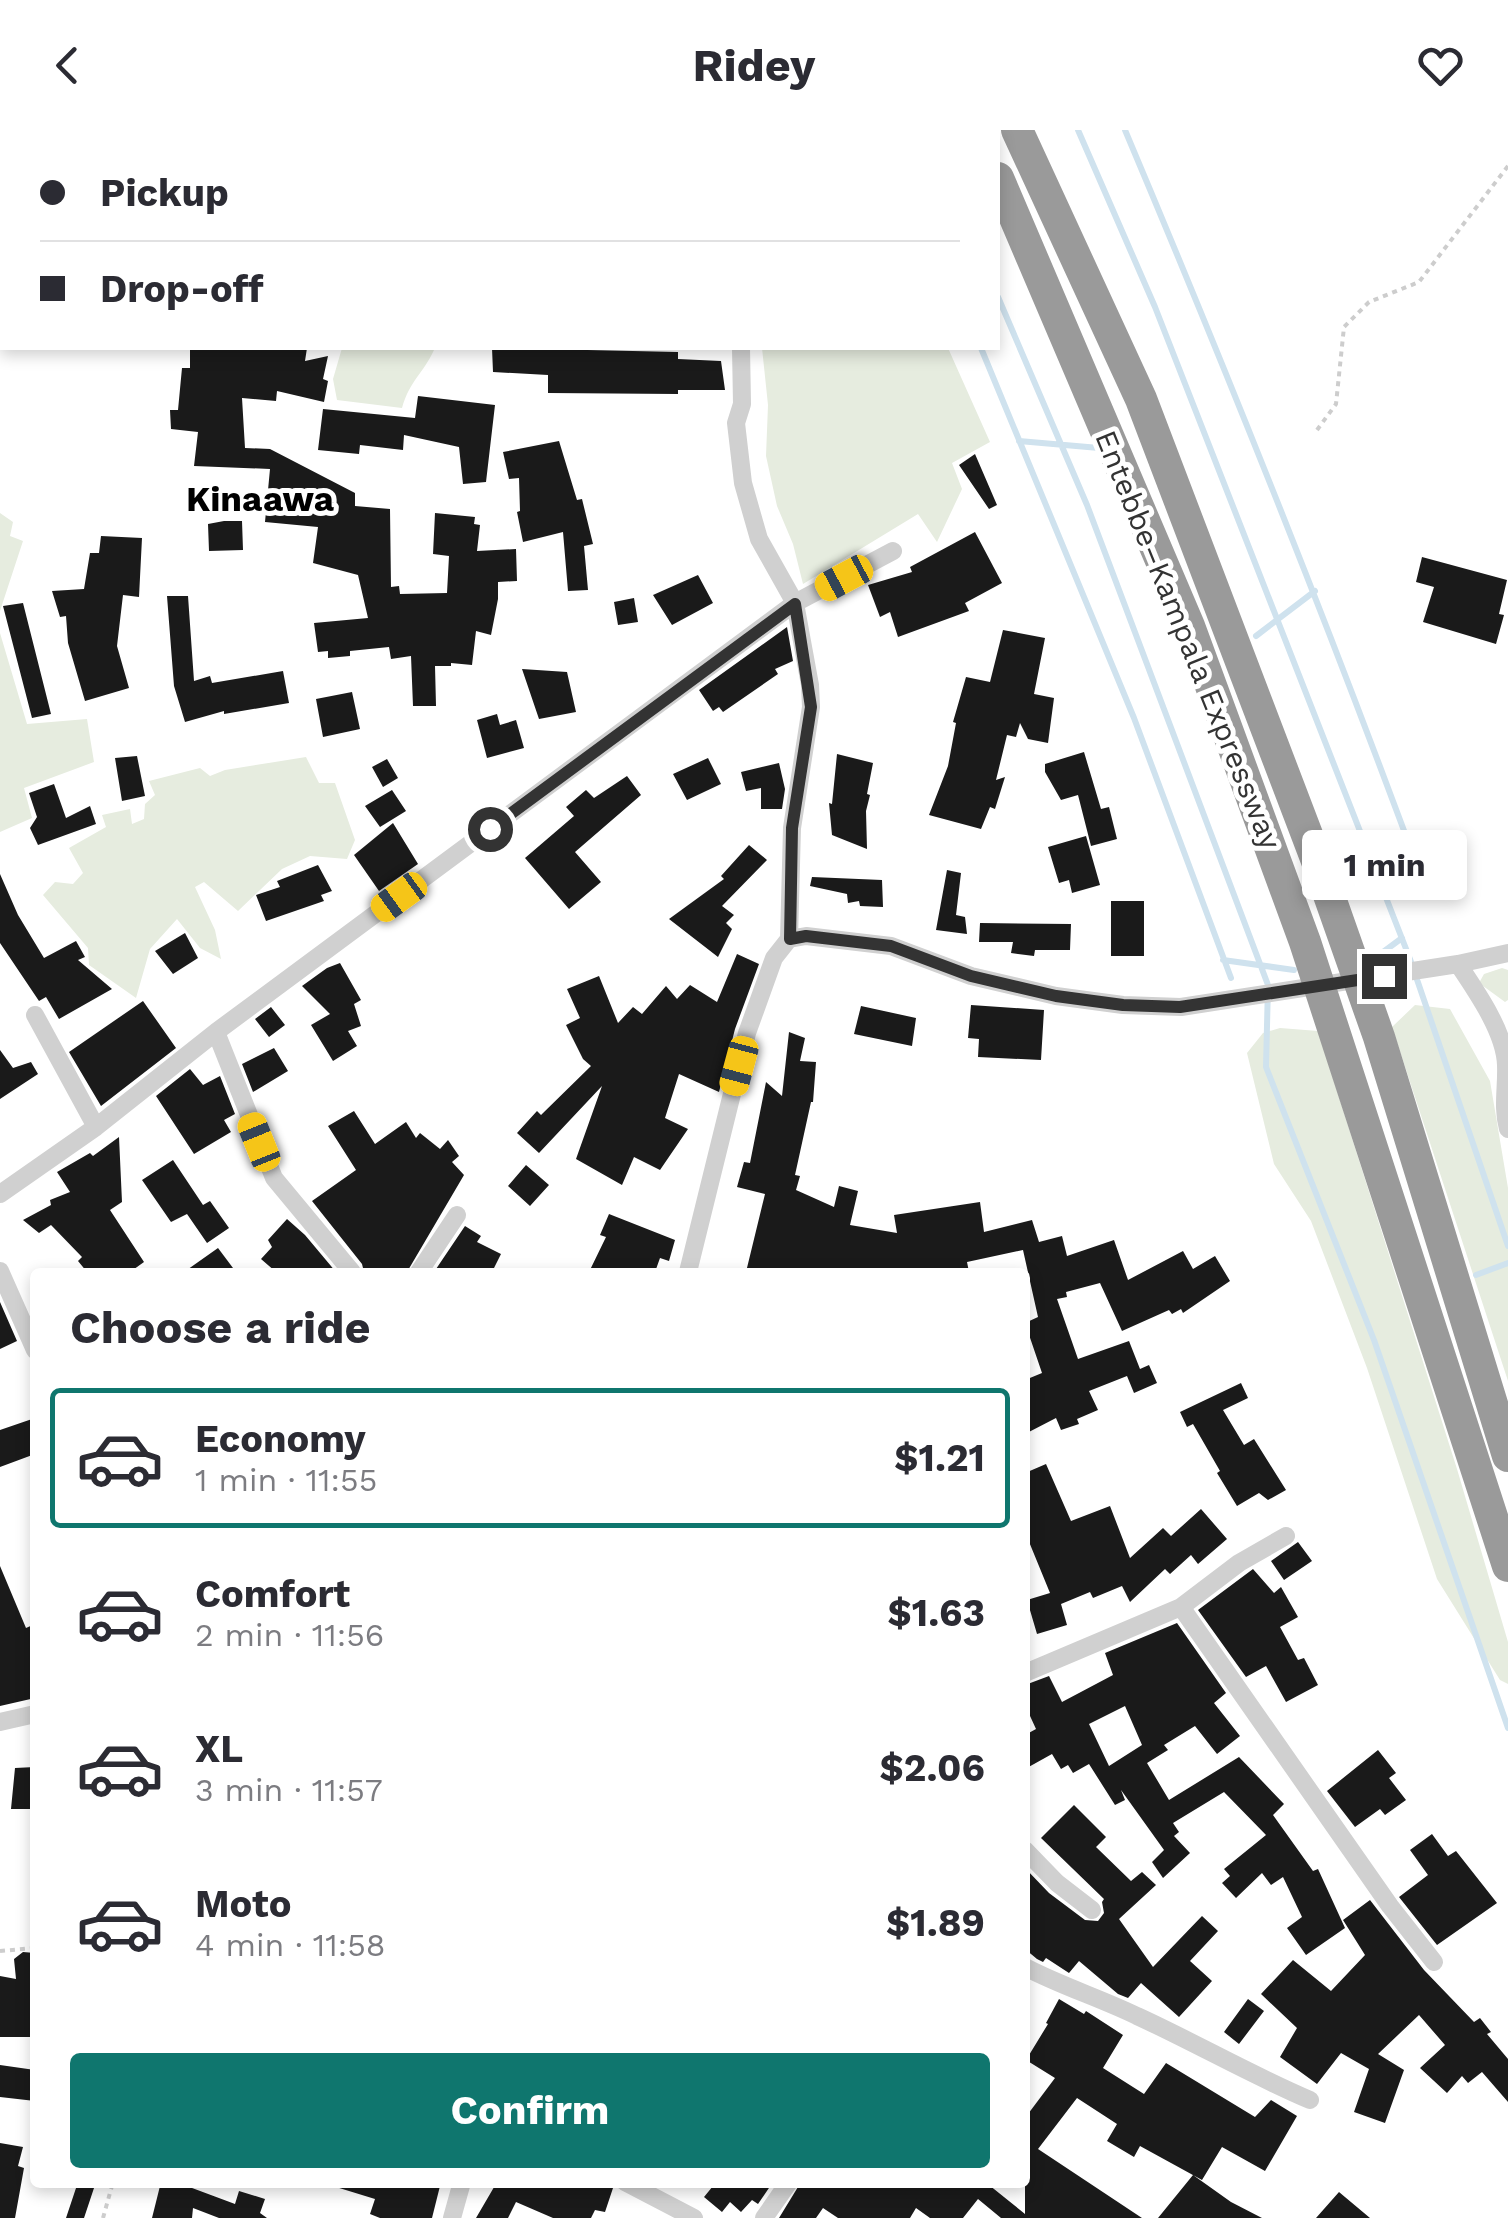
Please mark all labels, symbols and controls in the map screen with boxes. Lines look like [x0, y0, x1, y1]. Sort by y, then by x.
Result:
icon: back [40, 38, 95, 93]
icon: heart [1413, 38, 1468, 93]
text: Ridey [693, 39, 815, 92]
text: Pickup [100, 171, 229, 215]
text: Drop-off [100, 267, 264, 311]
street label: Entebbe–Kampala Expressway [1088, 425, 1289, 855]
district label: Kinaawa [186, 478, 335, 520]
car [810, 551, 878, 605]
route start [468, 807, 513, 852]
callout: 1 min [1302, 831, 1466, 901]
text: 1 min [1343, 846, 1426, 884]
car [366, 867, 432, 927]
route end [1362, 954, 1407, 999]
car [717, 1033, 761, 1099]
car [234, 1109, 284, 1175]
text: Choose a ride [70, 1301, 370, 1354]
icon: car [75, 1413, 165, 1503]
text: Economy [195, 1417, 366, 1461]
text: $1.21 [894, 1436, 985, 1480]
text: 1 min · 11:55 [195, 1461, 377, 1499]
icon: car [75, 1568, 165, 1658]
text: Comfort [195, 1572, 350, 1616]
text: $1.63 [888, 1591, 985, 1635]
text: 2 min · 11:56 [195, 1616, 384, 1654]
icon: car [75, 1723, 165, 1813]
text: XL [195, 1727, 243, 1771]
text: $2.06 [879, 1746, 985, 1790]
text: 3 min · 11:57 [195, 1771, 383, 1809]
icon: car [75, 1878, 165, 1968]
text: Moto [195, 1882, 291, 1926]
text: $1.89 [886, 1901, 985, 1945]
text: 4 min · 11:58 [195, 1926, 385, 1964]
button: Confirm [70, 2053, 990, 2168]

